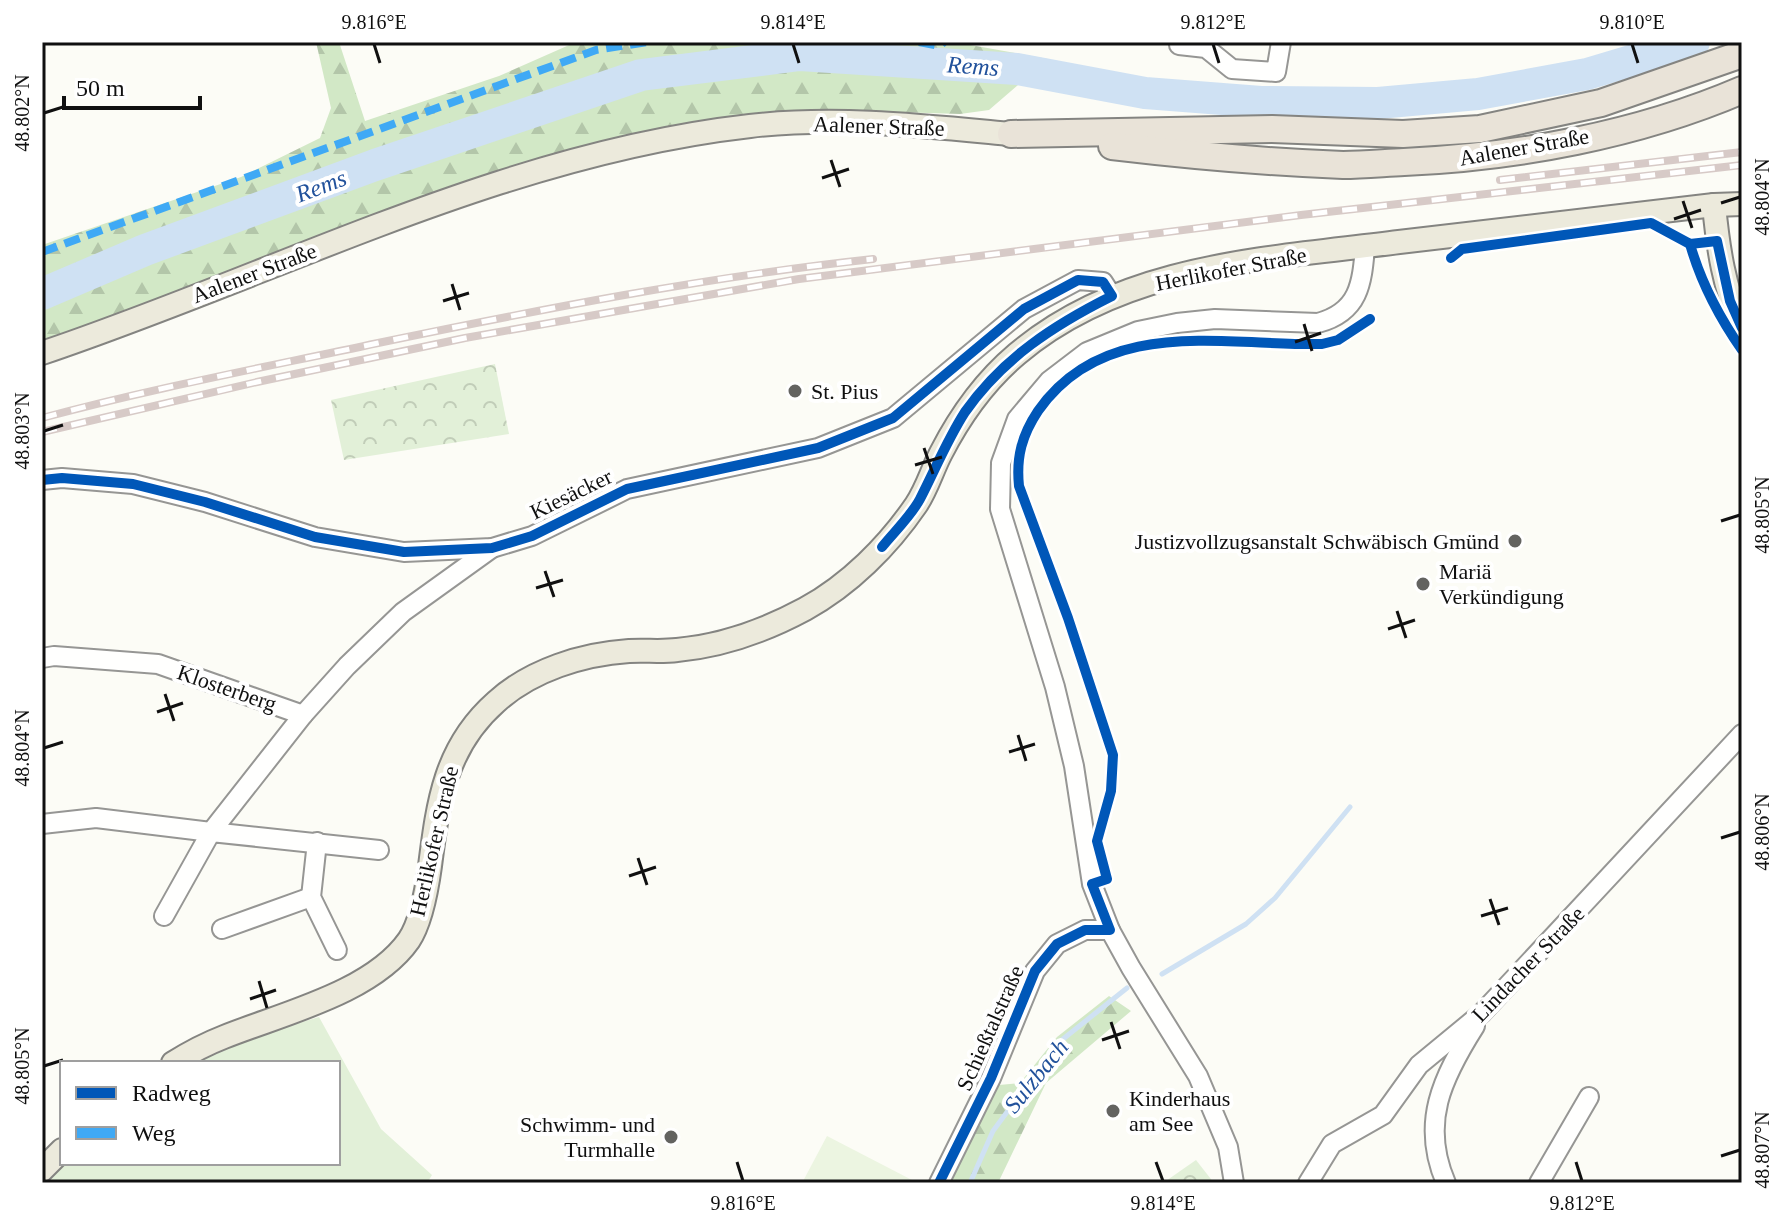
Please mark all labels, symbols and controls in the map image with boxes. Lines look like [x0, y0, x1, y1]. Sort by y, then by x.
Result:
text: 9.816°E [341, 11, 407, 33]
text: 9.814°E [760, 11, 826, 33]
text: 9.812°E [1180, 11, 1246, 33]
text: 9.810°E [1599, 11, 1665, 33]
water label: Rems [945, 51, 1000, 81]
scale bar [64, 60, 200, 110]
text: 48.802°N [11, 74, 33, 152]
text: 50 m [76, 75, 125, 101]
street label: Aalener Straße [813, 111, 945, 141]
street label: Aalener Straße [1457, 123, 1591, 171]
text: 48.804°N [1751, 158, 1773, 236]
water label: Rems [291, 165, 350, 208]
street label: Aalener Straße [188, 238, 320, 308]
street label: Herlikofer Straße [1153, 242, 1309, 296]
place label: St. Pius [811, 379, 878, 404]
marker: St. Pius [786, 382, 804, 400]
text: 48.803°N [11, 392, 33, 470]
street label: Kiesäcker [526, 463, 617, 525]
text: 48.805°N [1751, 476, 1773, 554]
place label: Justizvollzugsanstalt Schwäbisch Gmünd [1135, 529, 1499, 554]
marker: Justizvollzugsanstalt Schwäbisch Gmünd [1506, 532, 1524, 550]
place label: Mariä Verkündigung [1439, 559, 1564, 609]
marker: Mariä Verkündigung [1414, 575, 1432, 593]
street label: Klosterberg [174, 659, 280, 717]
text: 48.804°N [11, 709, 33, 787]
street label: Herlikofer Straße [405, 763, 463, 919]
text: 48.806°N [1751, 793, 1773, 871]
street label: Lindacher Straße [1467, 901, 1589, 1027]
street label: Schießtalstraße [951, 962, 1029, 1094]
text: 48.805°N [11, 1027, 33, 1105]
water label: Sulzbach [999, 1034, 1073, 1118]
legend [60, 1061, 340, 1165]
text: Radweg [132, 1080, 211, 1106]
place label: Kinderhaus am See [1129, 1086, 1230, 1136]
marker: Kinderhaus am See [1104, 1102, 1122, 1120]
text: 48.807°N [1751, 1111, 1773, 1189]
place label: Schwimm- und Turmhalle [520, 1112, 655, 1162]
text: Weg [132, 1120, 175, 1146]
marker: Schwimm- und Turmhalle [662, 1128, 680, 1146]
text: 9.816°E [710, 1192, 776, 1214]
text: 9.814°E [1130, 1192, 1196, 1214]
text: 9.812°E [1549, 1192, 1615, 1214]

